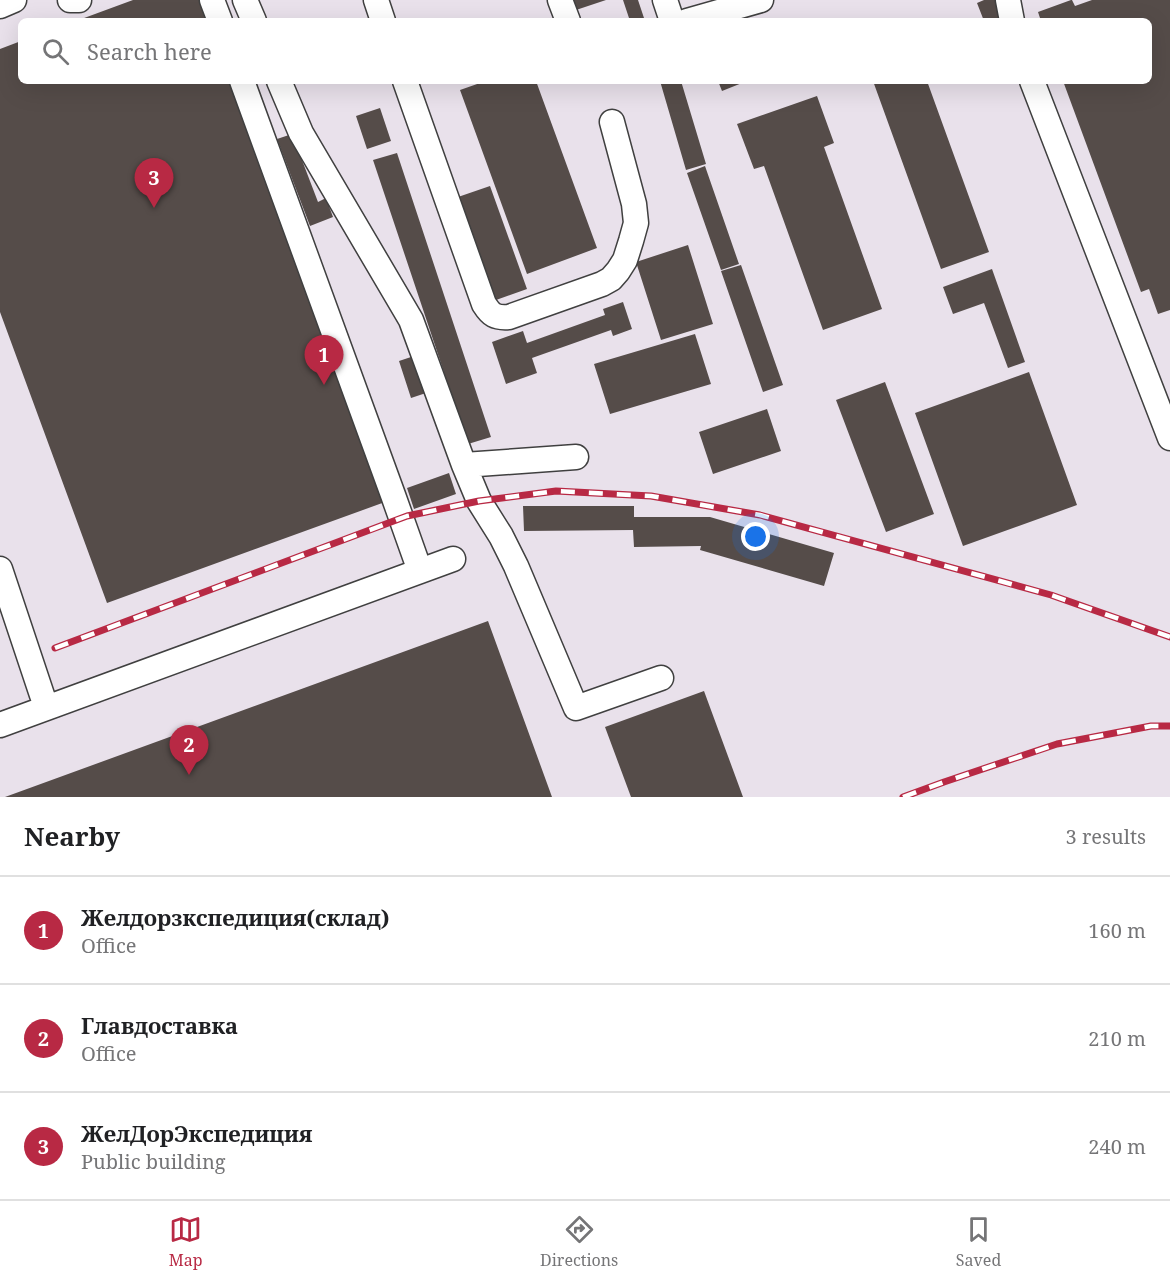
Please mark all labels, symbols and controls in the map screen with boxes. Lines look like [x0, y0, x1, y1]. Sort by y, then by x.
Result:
search box [18, 18, 1152, 84]
icon: search [39, 35, 72, 68]
text: Search here [87, 36, 212, 66]
pin: 3 [134, 158, 174, 208]
pin: 1 [304, 336, 344, 385]
your location [741, 522, 770, 551]
pin: 2 [170, 726, 208, 775]
text: Nearby [24, 818, 120, 854]
text: 3 results [1066, 823, 1146, 850]
text: Желдорзкспедиция(склад) [81, 902, 390, 932]
text: 1 [38, 917, 49, 944]
text: 160 m [1088, 917, 1146, 944]
text: Office [81, 932, 136, 959]
text: Главдоставка [81, 1010, 238, 1040]
text: 2 [38, 1025, 49, 1052]
text: 210 m [1088, 1025, 1146, 1052]
text: Office [81, 1040, 136, 1067]
text: ЖелДорЭкспедиция [81, 1118, 312, 1148]
text: 3 [38, 1133, 49, 1160]
text: 240 m [1088, 1133, 1146, 1160]
text: Public building [81, 1148, 226, 1175]
tab: Map [169, 1213, 203, 1271]
tab: Directions [540, 1213, 618, 1271]
tab: Saved [956, 1213, 1001, 1271]

